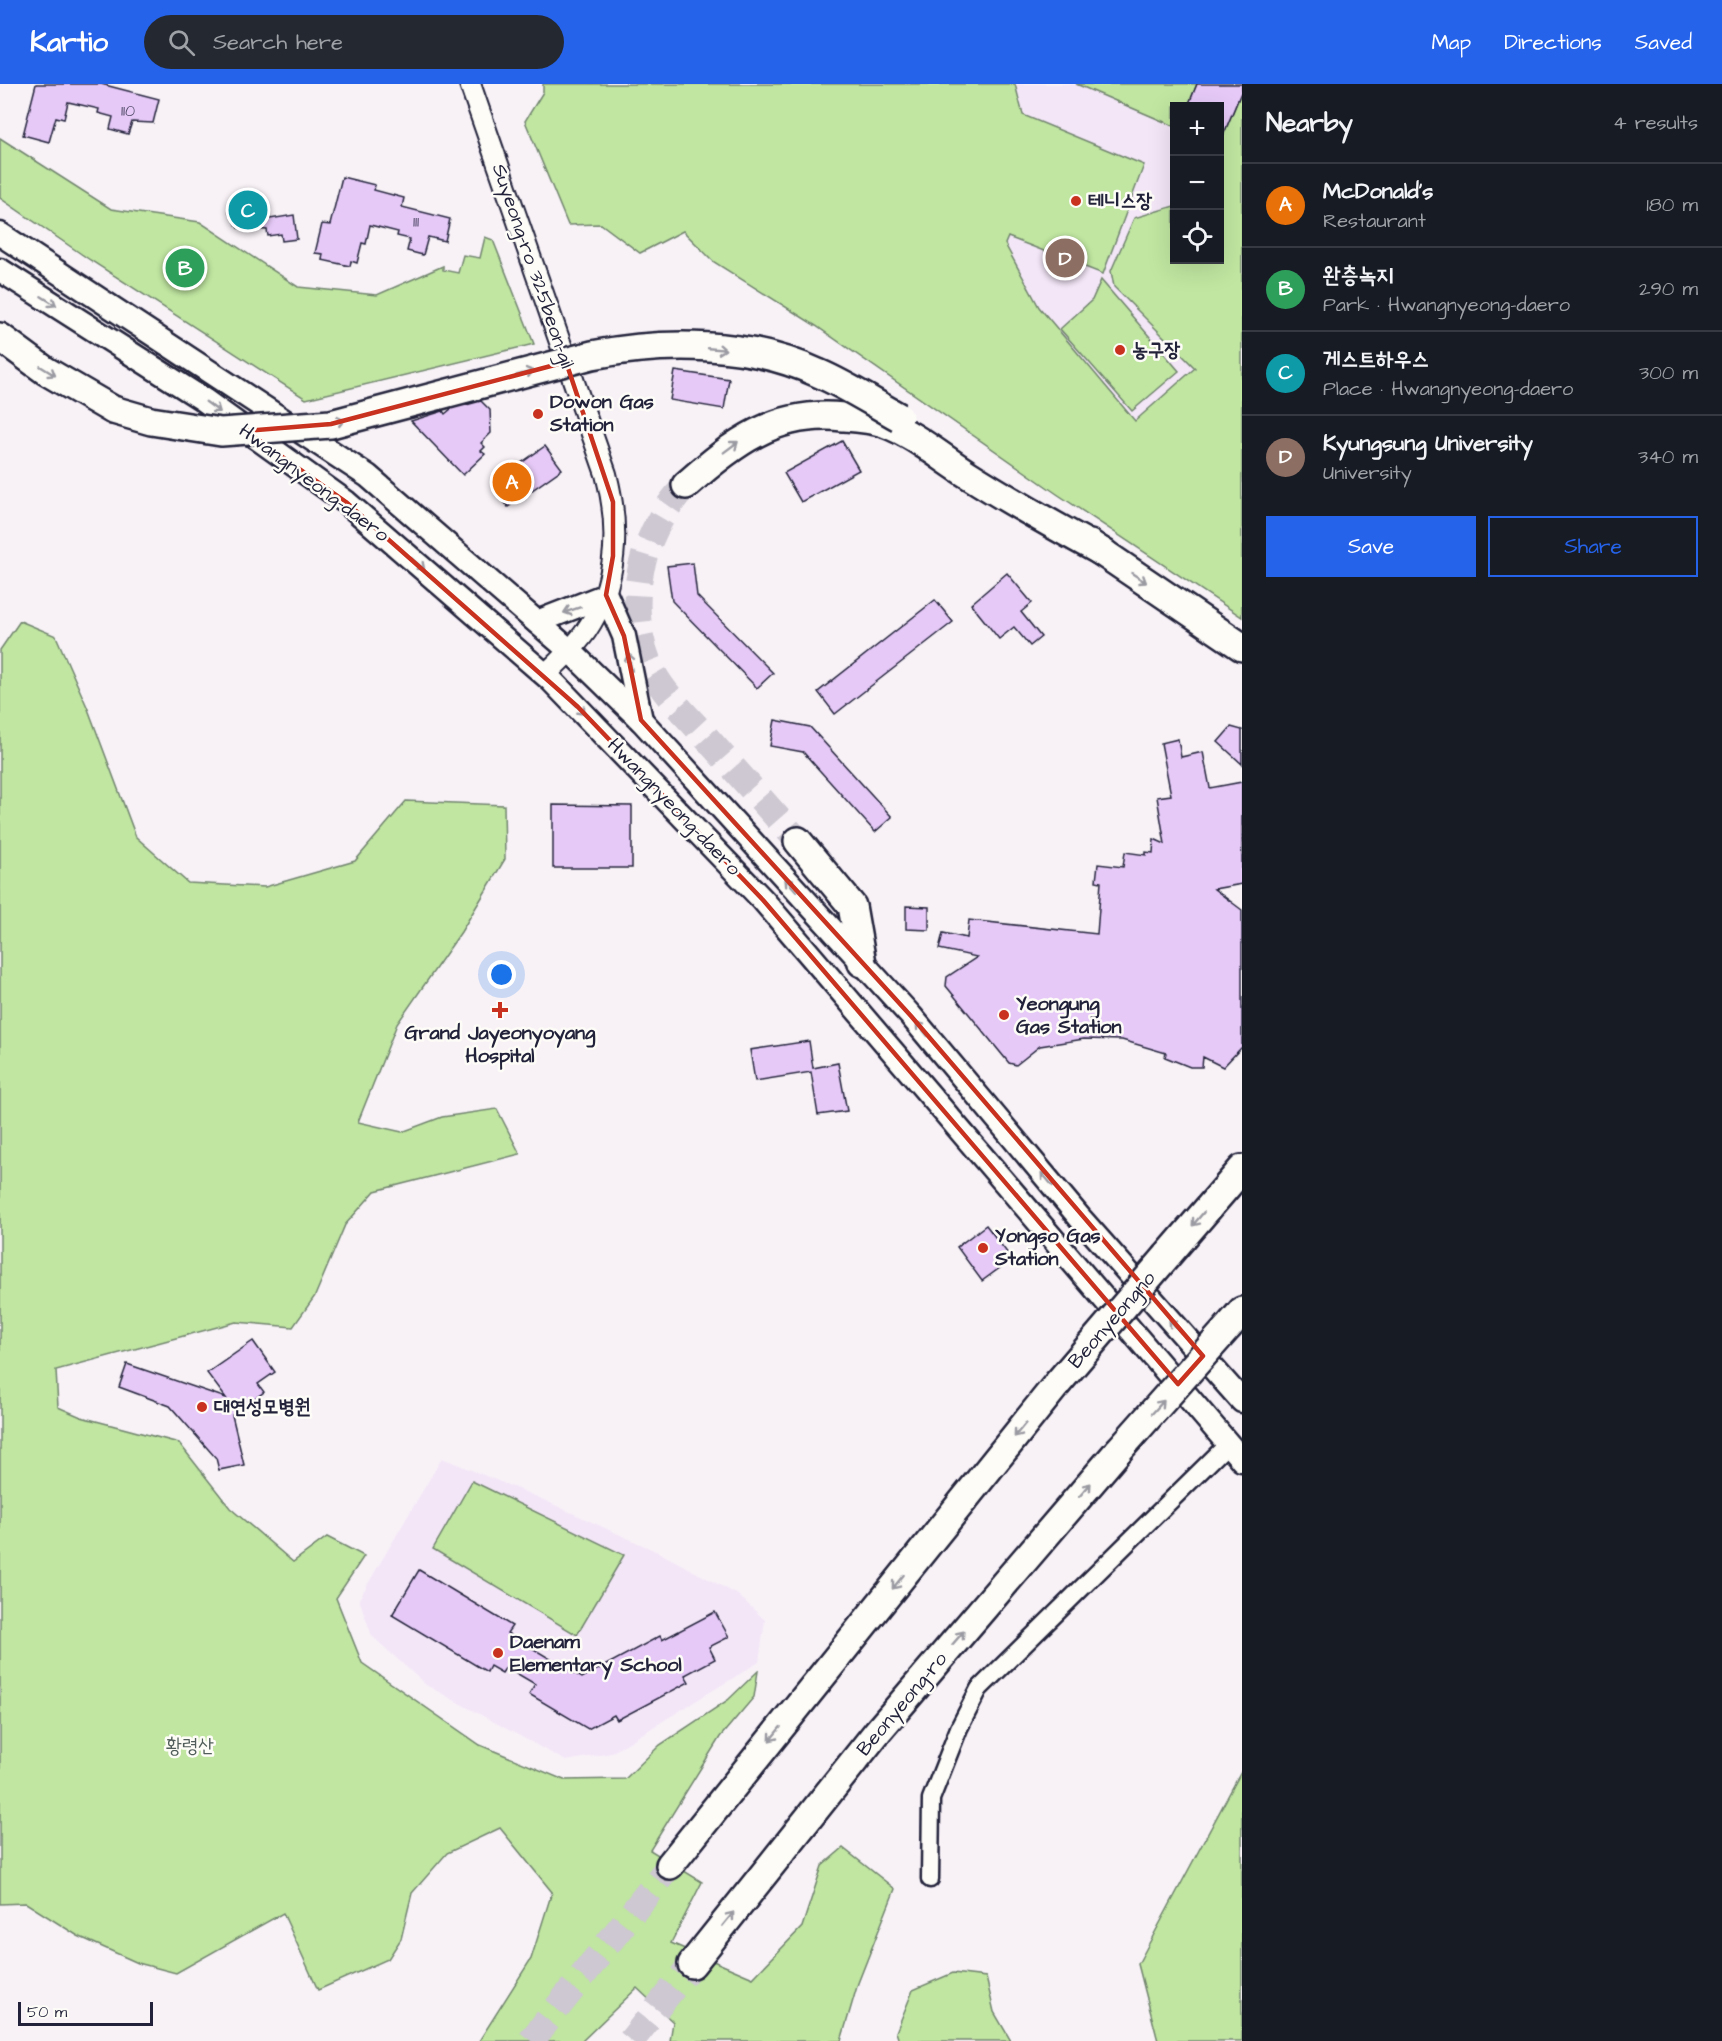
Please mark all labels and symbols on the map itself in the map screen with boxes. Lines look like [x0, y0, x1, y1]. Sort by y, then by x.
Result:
house number: 110 [121, 100, 135, 122]
street label: Suyeong-ro 325beon-gil [484, 160, 581, 372]
place label: 테니스장 [1088, 187, 1152, 215]
pin: C [228, 188, 268, 232]
marker: 테니스장 [1069, 194, 1083, 208]
house number: 111 [413, 211, 419, 233]
pin: D [1046, 236, 1084, 280]
pin: B [166, 246, 204, 291]
one-way arrow [40, 296, 57, 308]
place label: 농구장 [1132, 336, 1180, 364]
marker: 농구장 [1113, 343, 1127, 357]
one-way arrow [706, 344, 726, 355]
one-way arrow [39, 365, 56, 378]
one-way arrow [515, 366, 534, 378]
place label: Dowon Gas Station [549, 388, 654, 439]
one-way arrow [205, 401, 221, 413]
marker: Dowon Gas Station [531, 407, 545, 421]
one-way arrow [327, 416, 346, 428]
street label: Hwangnyeong-daero [232, 417, 395, 550]
one-way arrow [722, 441, 738, 454]
pin: A [492, 460, 532, 504]
one-way arrow [410, 557, 426, 570]
one-way arrow [1131, 572, 1147, 584]
one-way arrow [563, 606, 582, 617]
one-way arrow [624, 653, 635, 672]
one-way arrow [571, 700, 586, 715]
street label: Hwangnyeong-daero [600, 732, 747, 883]
one-way arrow [784, 878, 798, 893]
your location [487, 960, 516, 989]
place label: Yeongung Gas Station [1016, 990, 1122, 1041]
marker: Grand Jayeonyoyang Hospital [491, 1001, 509, 1019]
marker: Yeongung Gas Station [997, 1008, 1011, 1022]
place label: Grand Jayeonyoyang Hospital [405, 1019, 596, 1070]
one-way arrow [915, 1022, 929, 1037]
one-way arrow [1040, 1172, 1054, 1187]
one-way arrow [1192, 1211, 1205, 1227]
place label: Yongso Gas Station [994, 1222, 1101, 1273]
marker: Yongso Gas Station [976, 1241, 990, 1255]
street label: Beonyeongno [1062, 1265, 1163, 1375]
one-way arrow [1168, 1318, 1182, 1333]
place label: 대연성모병원 [214, 1393, 311, 1421]
marker: 대연성모병원 [195, 1400, 209, 1414]
one-way arrow [1151, 1400, 1165, 1415]
one-way arrow [1014, 1422, 1027, 1438]
one-way arrow [1078, 1483, 1092, 1498]
one-way arrow [891, 1574, 904, 1590]
place label: Daenam Elementary School [510, 1628, 682, 1680]
one-way arrow [951, 1631, 965, 1646]
marker: Daenam Elementary School [491, 1646, 505, 1660]
street label: Beonyeong-ro [850, 1646, 955, 1763]
one-way arrow [769, 1725, 782, 1741]
park label: 황령산 [166, 1732, 214, 1760]
one-way arrow [721, 1912, 735, 1927]
scale bar [18, 1999, 153, 2026]

